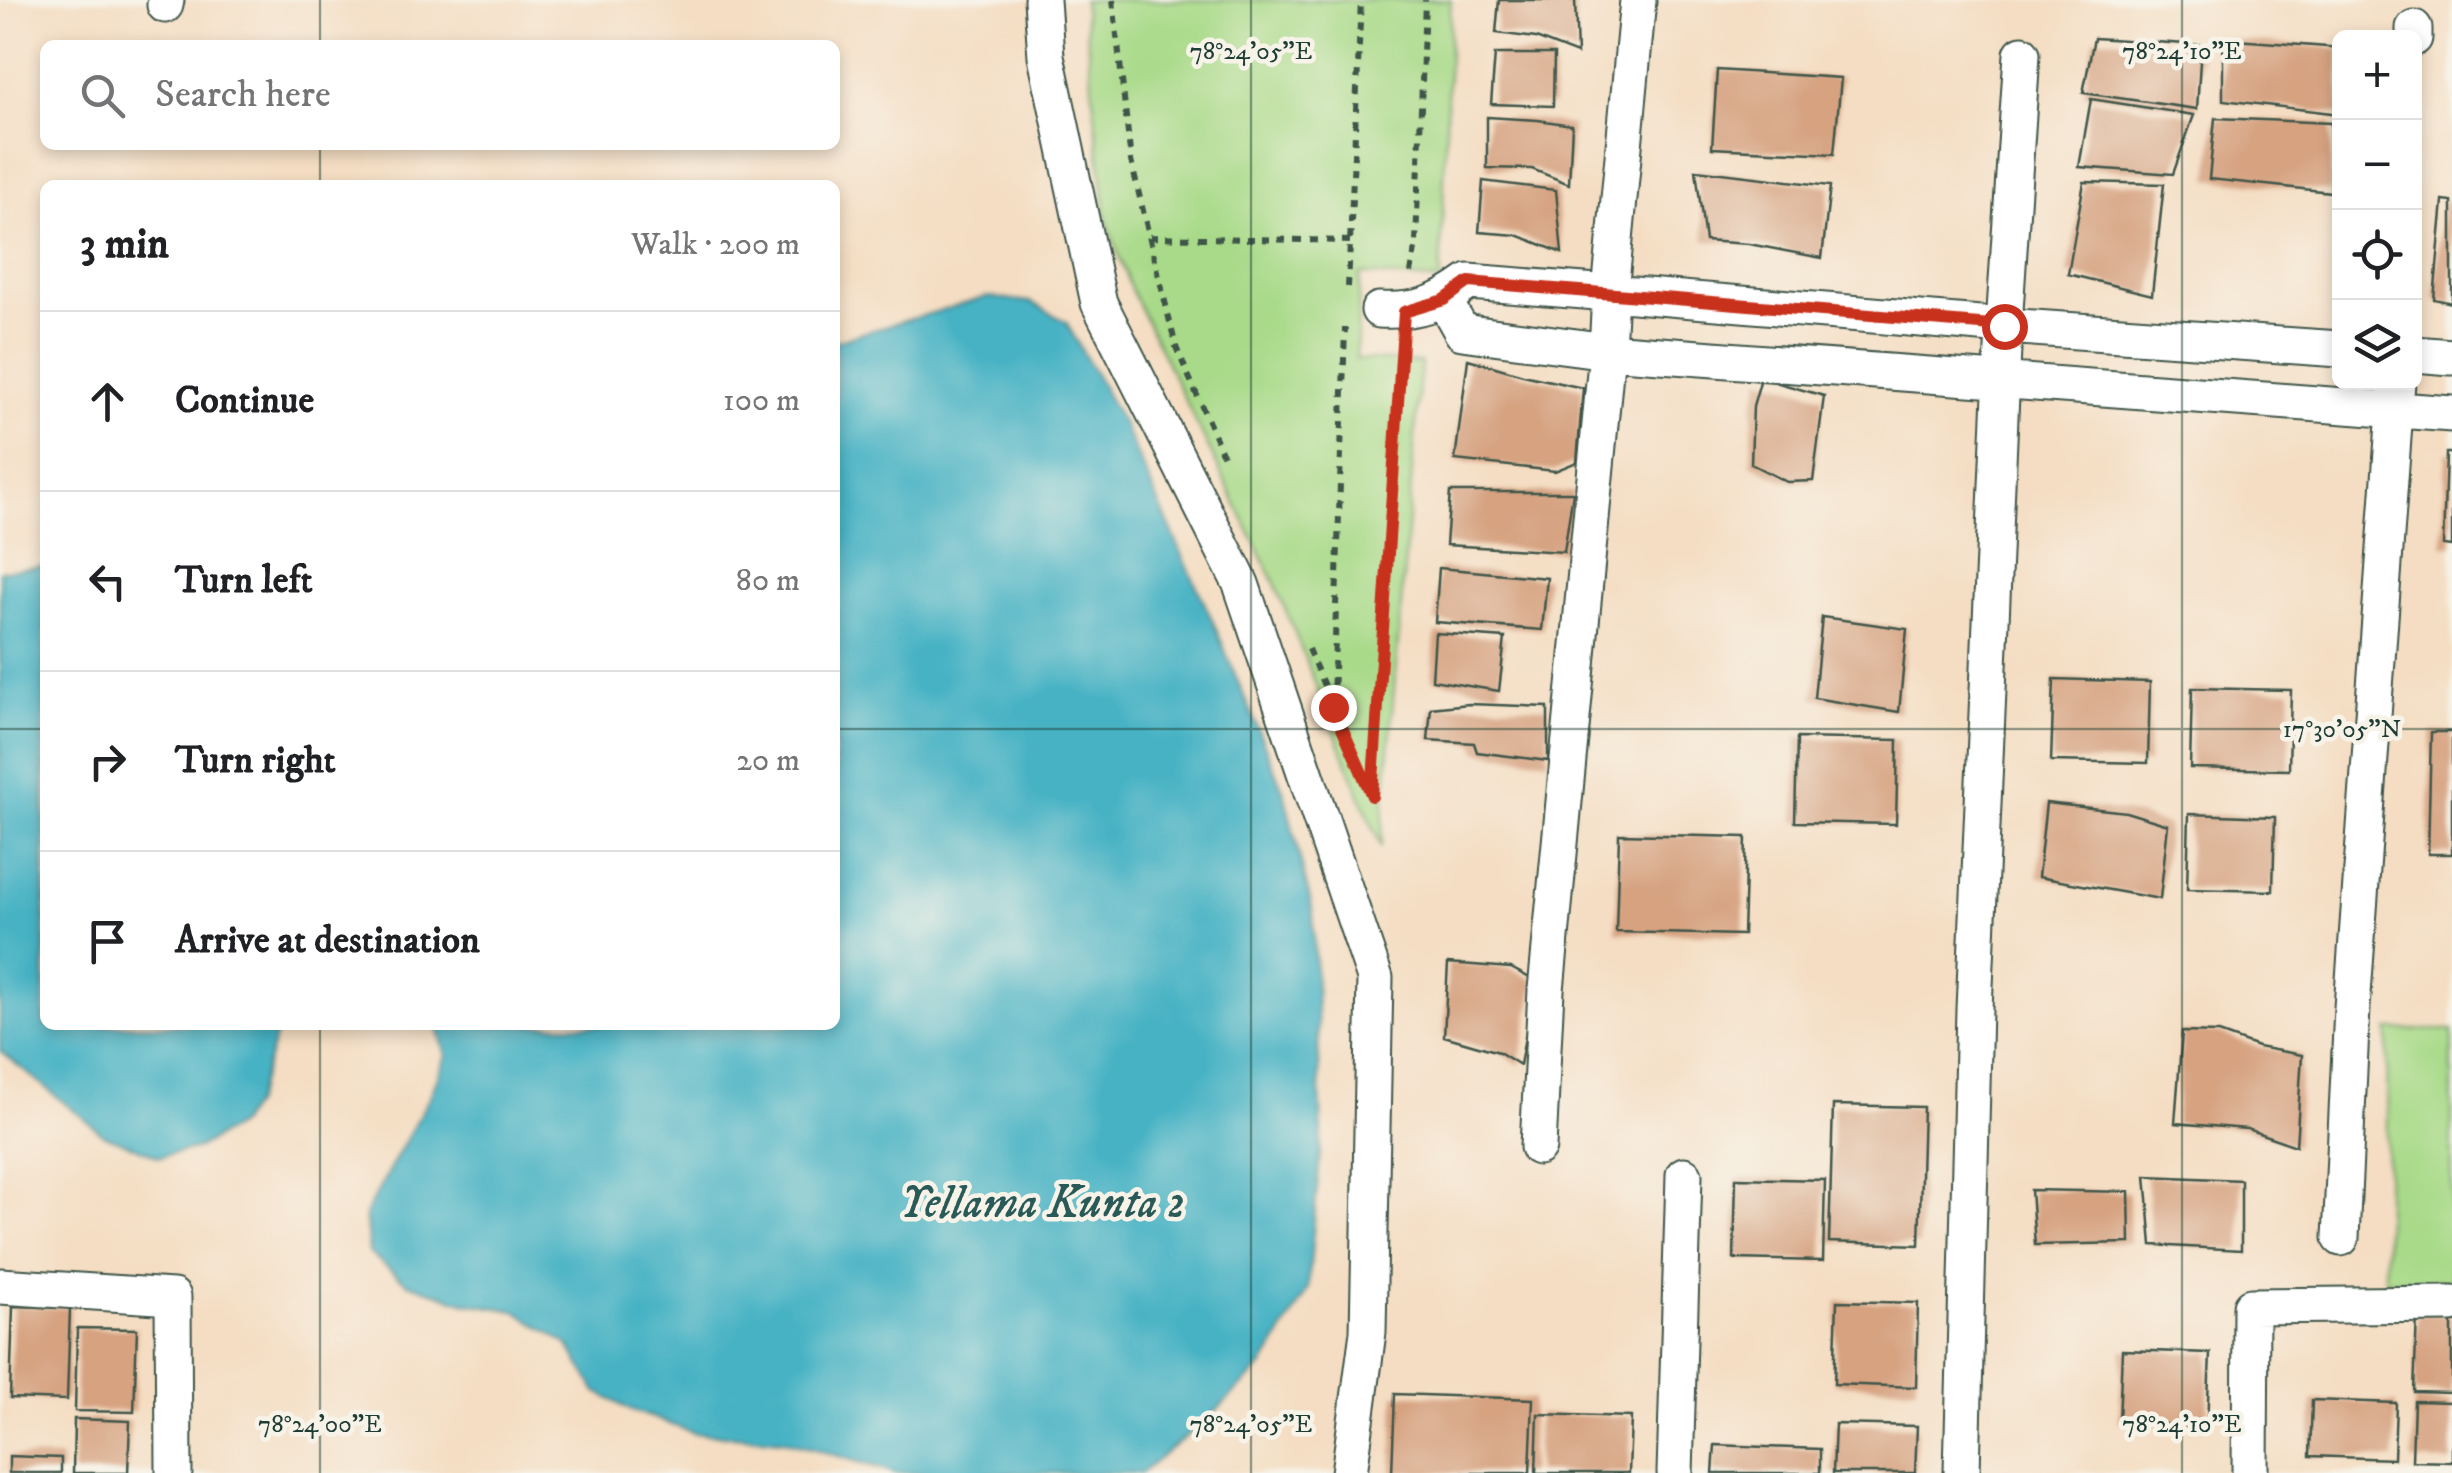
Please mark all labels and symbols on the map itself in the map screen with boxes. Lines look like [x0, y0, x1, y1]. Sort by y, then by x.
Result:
text: 78°24'05"E [1190, 36, 1312, 67]
text: 78°24'10"E [2122, 36, 2242, 67]
route start [1982, 304, 2028, 350]
route end [1311, 685, 1357, 731]
text: 17°30'05"N [2283, 714, 2401, 745]
water label: Yellama Kunta 2 [899, 1176, 1185, 1232]
text: 78°24'00"E [258, 1409, 382, 1440]
text: 78°24'05"E [1190, 1409, 1312, 1440]
text: 78°24'10"E [2122, 1409, 2242, 1440]

